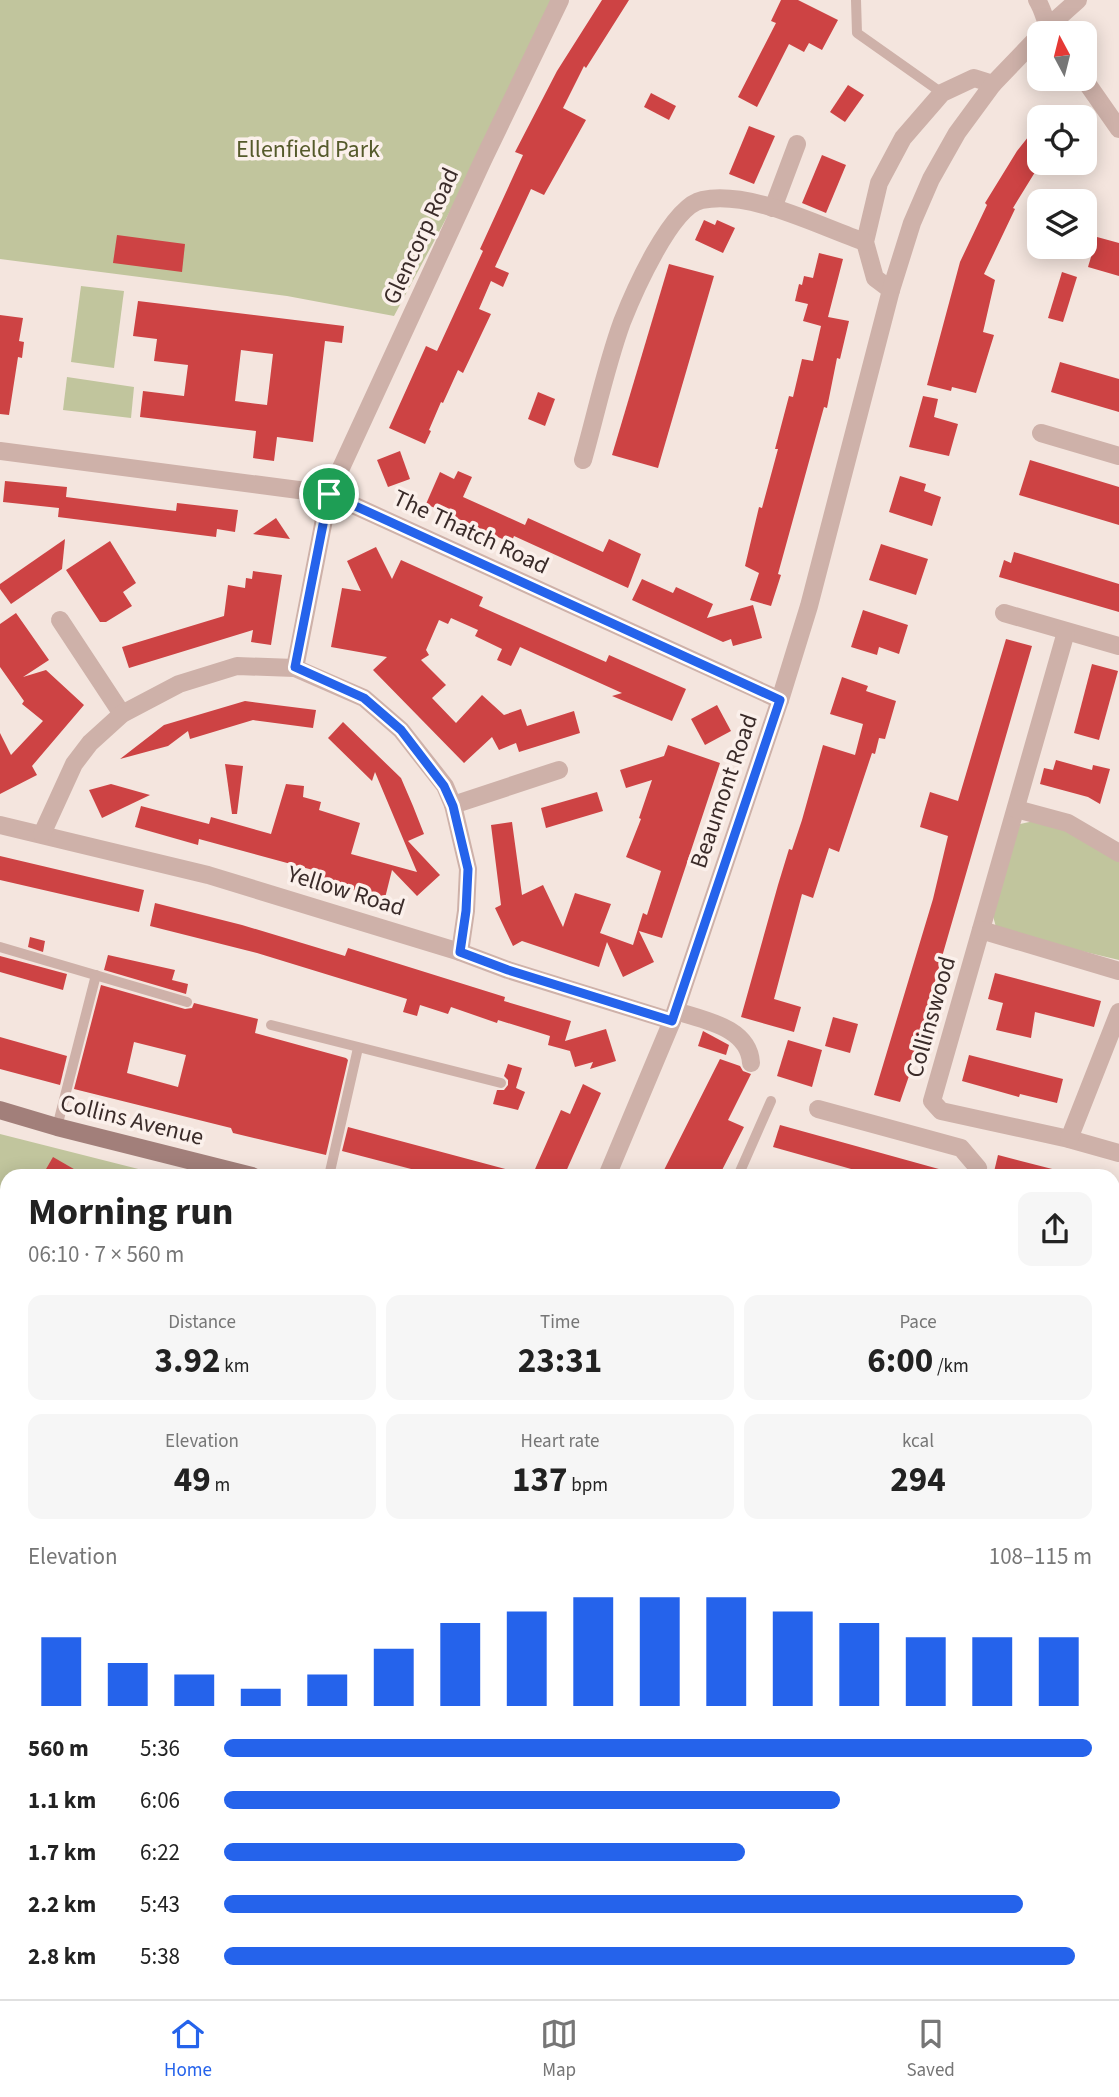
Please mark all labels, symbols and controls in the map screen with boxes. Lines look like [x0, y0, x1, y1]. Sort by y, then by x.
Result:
north arrow [1027, 21, 1097, 91]
map controls [1027, 21, 1097, 259]
button: locate [1027, 105, 1097, 175]
park label: Ellenfield Park [236, 132, 380, 167]
street label: Glencorp Road [374, 162, 468, 310]
button: layers [1027, 189, 1097, 259]
pin [299, 464, 359, 524]
icon: arrive [310, 475, 348, 513]
street label: The Thatch Road [387, 481, 555, 583]
street label: Beaumont Road [681, 709, 767, 873]
street label: Yellow Road [282, 856, 409, 925]
street label: Collinswood [897, 952, 965, 1082]
street label: Collins Avenue [57, 1085, 207, 1155]
text: Morning run [28, 1185, 233, 1239]
button: share [1018, 1192, 1092, 1266]
text: 06:10 · 7 × 560 m [28, 1238, 184, 1271]
text: Distance [168, 1309, 236, 1336]
text: Time [540, 1309, 580, 1336]
text: Pace [899, 1309, 937, 1336]
text: 3.92 [155, 1336, 220, 1386]
text: 23:31 [518, 1336, 602, 1386]
text: 6:00 [867, 1336, 933, 1386]
text: km [220, 1353, 249, 1380]
text: /km [933, 1353, 969, 1380]
text: Elevation [165, 1428, 239, 1455]
text: Heart rate [521, 1428, 600, 1455]
text: kcal [902, 1428, 934, 1455]
text: 49 [174, 1455, 211, 1505]
text: 137 [512, 1455, 567, 1505]
text: 294 [890, 1455, 946, 1505]
text: m [211, 1472, 230, 1499]
text: bpm [567, 1472, 608, 1499]
text: Elevation [28, 1540, 118, 1573]
text: 108–115 m [989, 1540, 1092, 1573]
text: 560 m [28, 1732, 89, 1765]
text: 5:36 [140, 1732, 180, 1765]
text: 1.1 km [28, 1784, 96, 1817]
text: 6:06 [140, 1784, 180, 1817]
text: 1.7 km [28, 1836, 96, 1869]
text: 6:22 [140, 1836, 180, 1869]
text: 2.2 km [28, 1888, 96, 1921]
text: 5:43 [140, 1888, 180, 1921]
text: 2.8 km [28, 1940, 96, 1973]
text: 5:38 [140, 1940, 180, 1973]
tab: Home [164, 2015, 212, 2084]
tab: Map [540, 2015, 578, 2084]
tab: Saved [906, 2015, 955, 2084]

